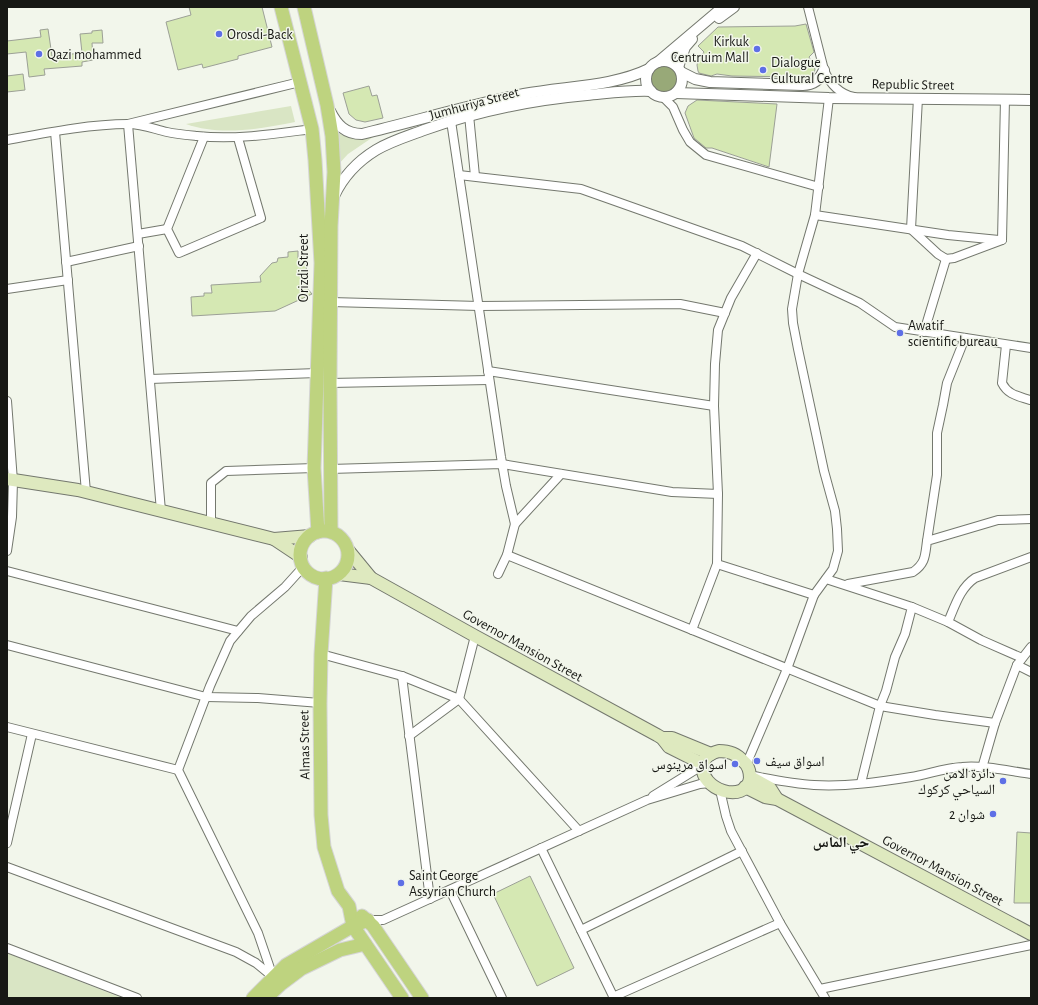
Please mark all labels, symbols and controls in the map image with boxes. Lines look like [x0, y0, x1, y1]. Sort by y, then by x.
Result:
place label: Orosdi-Back [227, 28, 293, 42]
marker: Orosdi-Back [214, 29, 224, 39]
place label: Kirkuk Centruim Mall [671, 35, 750, 65]
marker: Kirkuk Centruim Mall [752, 44, 762, 54]
place label: Qazi mohammed [47, 48, 142, 62]
marker: Qazi mohammed [34, 49, 44, 59]
place label: Dialogue Cultural Centre [771, 56, 853, 86]
marker: Dialogue Cultural Centre [758, 65, 768, 75]
street label: Republic Street [872, 77, 955, 93]
street label: Jumhuriya Street [428, 85, 521, 123]
street label: Orizdi Street [297, 233, 311, 302]
place label: Awatif scientific bureau [908, 319, 998, 349]
marker: Awatif scientific bureau [895, 328, 905, 338]
street label: Governor Mansion Street [460, 607, 585, 685]
street label: Almas Street [297, 710, 313, 780]
place label: اسواق سيف [765, 755, 825, 770]
marker: اسواق سيف [752, 756, 762, 766]
place label: اسواق مرينوس [652, 758, 727, 773]
marker: اسواق مرينوس [730, 759, 740, 769]
place label: دائرة الامن السياحي كركوك [918, 767, 995, 801]
marker: دائرة الامن السياحي كركوك [998, 776, 1008, 786]
place label: شوان 2 [949, 808, 985, 823]
marker: شوان 2 [988, 809, 998, 819]
street label: Governor Mansion Street [880, 833, 1006, 909]
district label: حي الماس [813, 835, 869, 854]
place label: Saint George Assyrian Church [409, 869, 496, 899]
marker: Saint George Assyrian Church [396, 878, 406, 888]

